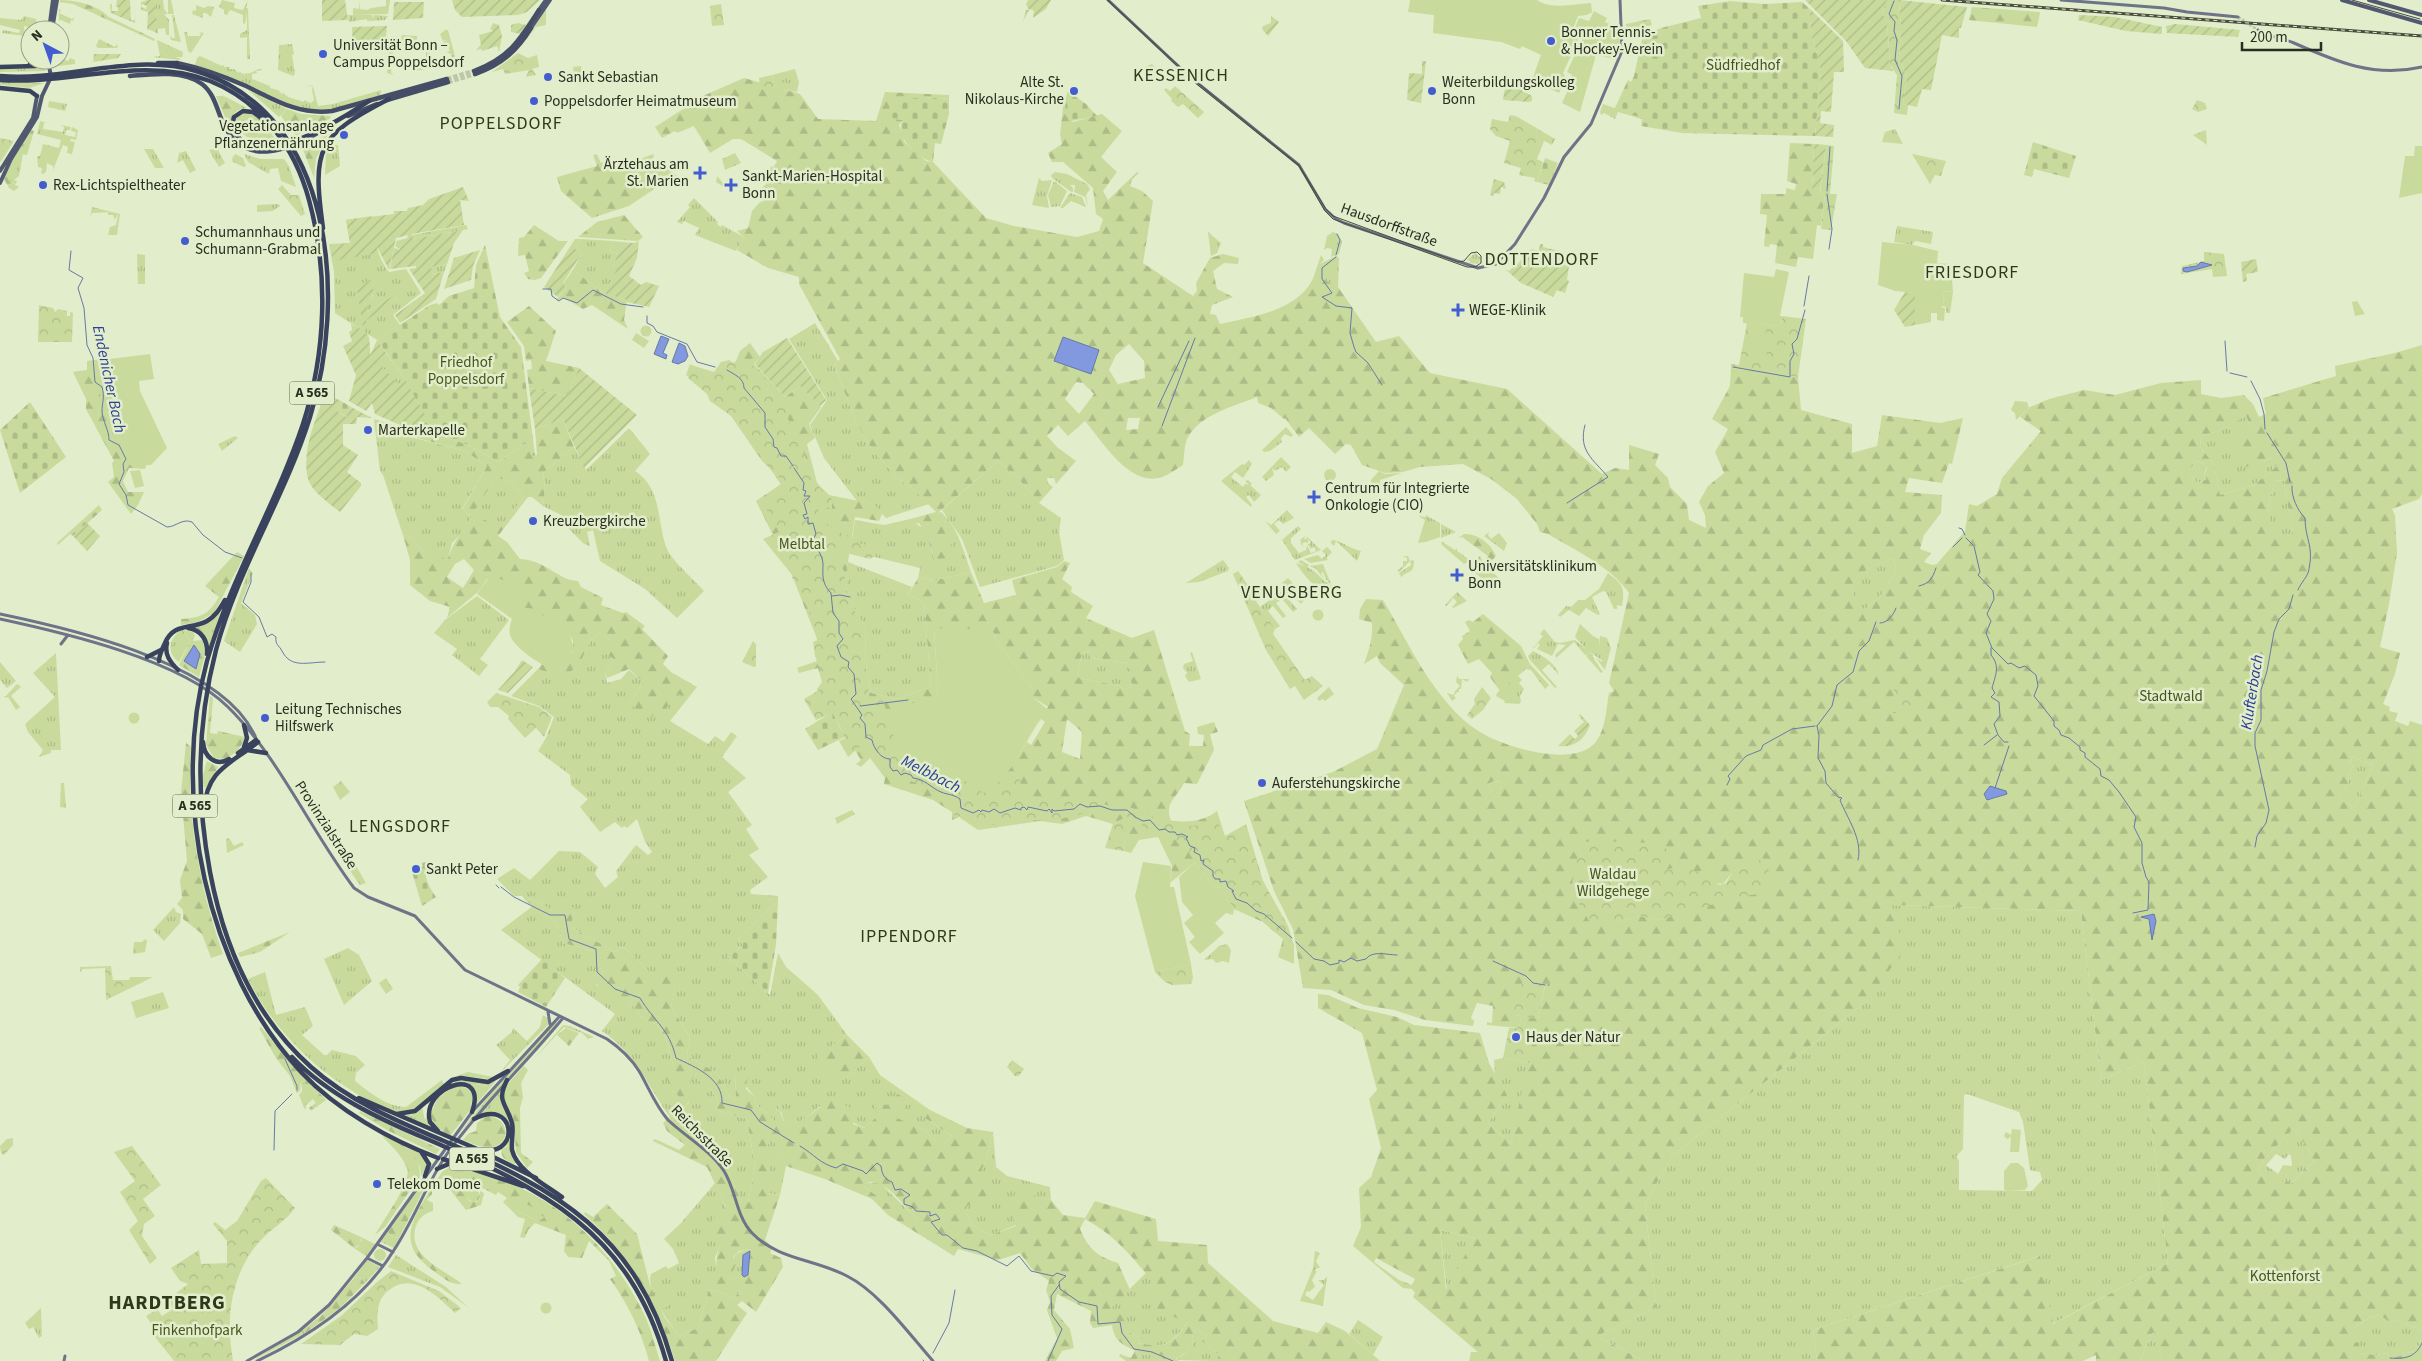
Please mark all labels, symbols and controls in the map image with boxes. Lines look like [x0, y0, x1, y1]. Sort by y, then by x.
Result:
north arrow [20, 20, 70, 70]
scale bar [2242, 20, 2321, 52]
place label: Bonner Tennis- & Hockey-Verein [1561, 22, 1663, 60]
text: N [27, 25, 47, 47]
text: 200 m [2250, 27, 2288, 48]
place label: Universität Bonn – Campus Poppelsdorf [333, 35, 464, 73]
marker: Bonner Tennis- & Hockey-Verein [1545, 35, 1557, 47]
marker: Universität Bonn – Campus Poppelsdorf [317, 48, 329, 60]
park label: Südfriedhof [1706, 55, 1781, 76]
district label: KESSENICH [1133, 63, 1229, 88]
place label: Sankt Sebastian [558, 67, 659, 88]
marker: Sankt Sebastian [542, 71, 554, 83]
place label: Alte St. Nikolaus-Kirche [965, 72, 1064, 110]
place label: Weiterbildungskolleg Bonn [1442, 72, 1575, 110]
marker: Alte St. Nikolaus-Kirche [1068, 85, 1080, 97]
marker: Weiterbildungskolleg Bonn [1426, 85, 1438, 97]
place label: Poppelsdorfer Heimatmuseum [544, 91, 737, 112]
marker: Poppelsdorfer Heimatmuseum [528, 95, 540, 107]
district label: POPPELSDORF [439, 111, 563, 136]
place label: Vegetationsanlage Pflanzenernährung [214, 116, 334, 154]
marker: Vegetationsanlage Pflanzenernährung [338, 129, 350, 141]
place label: Ärztehaus am St. Marien [604, 154, 689, 192]
marker: Ärztehaus am St. Marien [693, 166, 707, 180]
place label: Sankt-Marien-Hospital Bonn [742, 166, 882, 204]
place label: Rex-Lichtspieltheater [53, 175, 186, 196]
marker: Sankt-Marien-Hospital Bonn [724, 178, 738, 192]
marker: Rex-Lichtspieltheater [37, 179, 49, 191]
street label: Hausdorffstraße [1338, 198, 1440, 252]
place label: Schumannhaus und Schumann-Grabmal [195, 222, 321, 260]
marker: Schumannhaus und Schumann-Grabmal [179, 235, 191, 247]
district label: DOTTENDORF [1484, 247, 1600, 272]
district label: FRIESDORF [1925, 260, 2019, 285]
place label: WEGE-Klinik [1469, 300, 1547, 321]
marker: WEGE-Klinik [1451, 303, 1465, 317]
water label: Endenicher Bach [87, 323, 131, 435]
park label: Friedhof Poppelsdorf [428, 352, 505, 390]
road number: A 565 [290, 382, 334, 404]
place label: Marterkapelle [378, 420, 465, 441]
marker: Marterkapelle [362, 424, 374, 436]
place label: Centrum für Integrierte Onkologie (CIO) [1325, 478, 1470, 516]
marker: Centrum für Integrierte Onkologie (CIO) [1307, 490, 1321, 504]
place label: Kreuzbergkirche [543, 511, 646, 532]
marker: Kreuzbergkirche [527, 515, 539, 527]
park label: Melbtal [779, 534, 825, 555]
place label: Universitätsklinikum Bonn [1468, 556, 1597, 594]
marker: Universitätsklinikum Bonn [1450, 568, 1464, 582]
district label: VENUSBERG [1241, 580, 1343, 605]
water label: Klufterbach [2235, 653, 2269, 731]
park label: Stadtwald [2139, 686, 2203, 707]
place label: Leitung Technisches Hilfswerk [275, 699, 402, 737]
marker: Leitung Technisches Hilfswerk [259, 712, 271, 724]
water label: Melbbach [898, 750, 964, 798]
place label: Auferstehungskirche [1272, 773, 1400, 794]
street label: Provinzialstraße [290, 777, 362, 873]
marker: Auferstehungskirche [1256, 777, 1268, 789]
road number: A 565 [172, 794, 218, 818]
district label: LENGSDORF [349, 814, 451, 839]
place label: Sankt Peter [426, 859, 499, 880]
marker: Sankt Peter [410, 863, 422, 875]
park label: Waldau Wildgehege [1577, 864, 1649, 902]
district label: IPPENDORF [860, 924, 958, 949]
place label: Haus der Natur [1526, 1027, 1621, 1048]
marker: Haus der Natur [1510, 1031, 1522, 1043]
street label: Reichsstraße [666, 1100, 738, 1172]
road number: A 565 [450, 1148, 494, 1170]
place label: Telekom Dome [387, 1174, 481, 1195]
marker: Telekom Dome [371, 1178, 383, 1190]
park label: Kottenforst [2250, 1266, 2320, 1287]
district label: HARDTBERG [108, 1289, 226, 1317]
park label: Finkenhofpark [151, 1320, 243, 1341]

